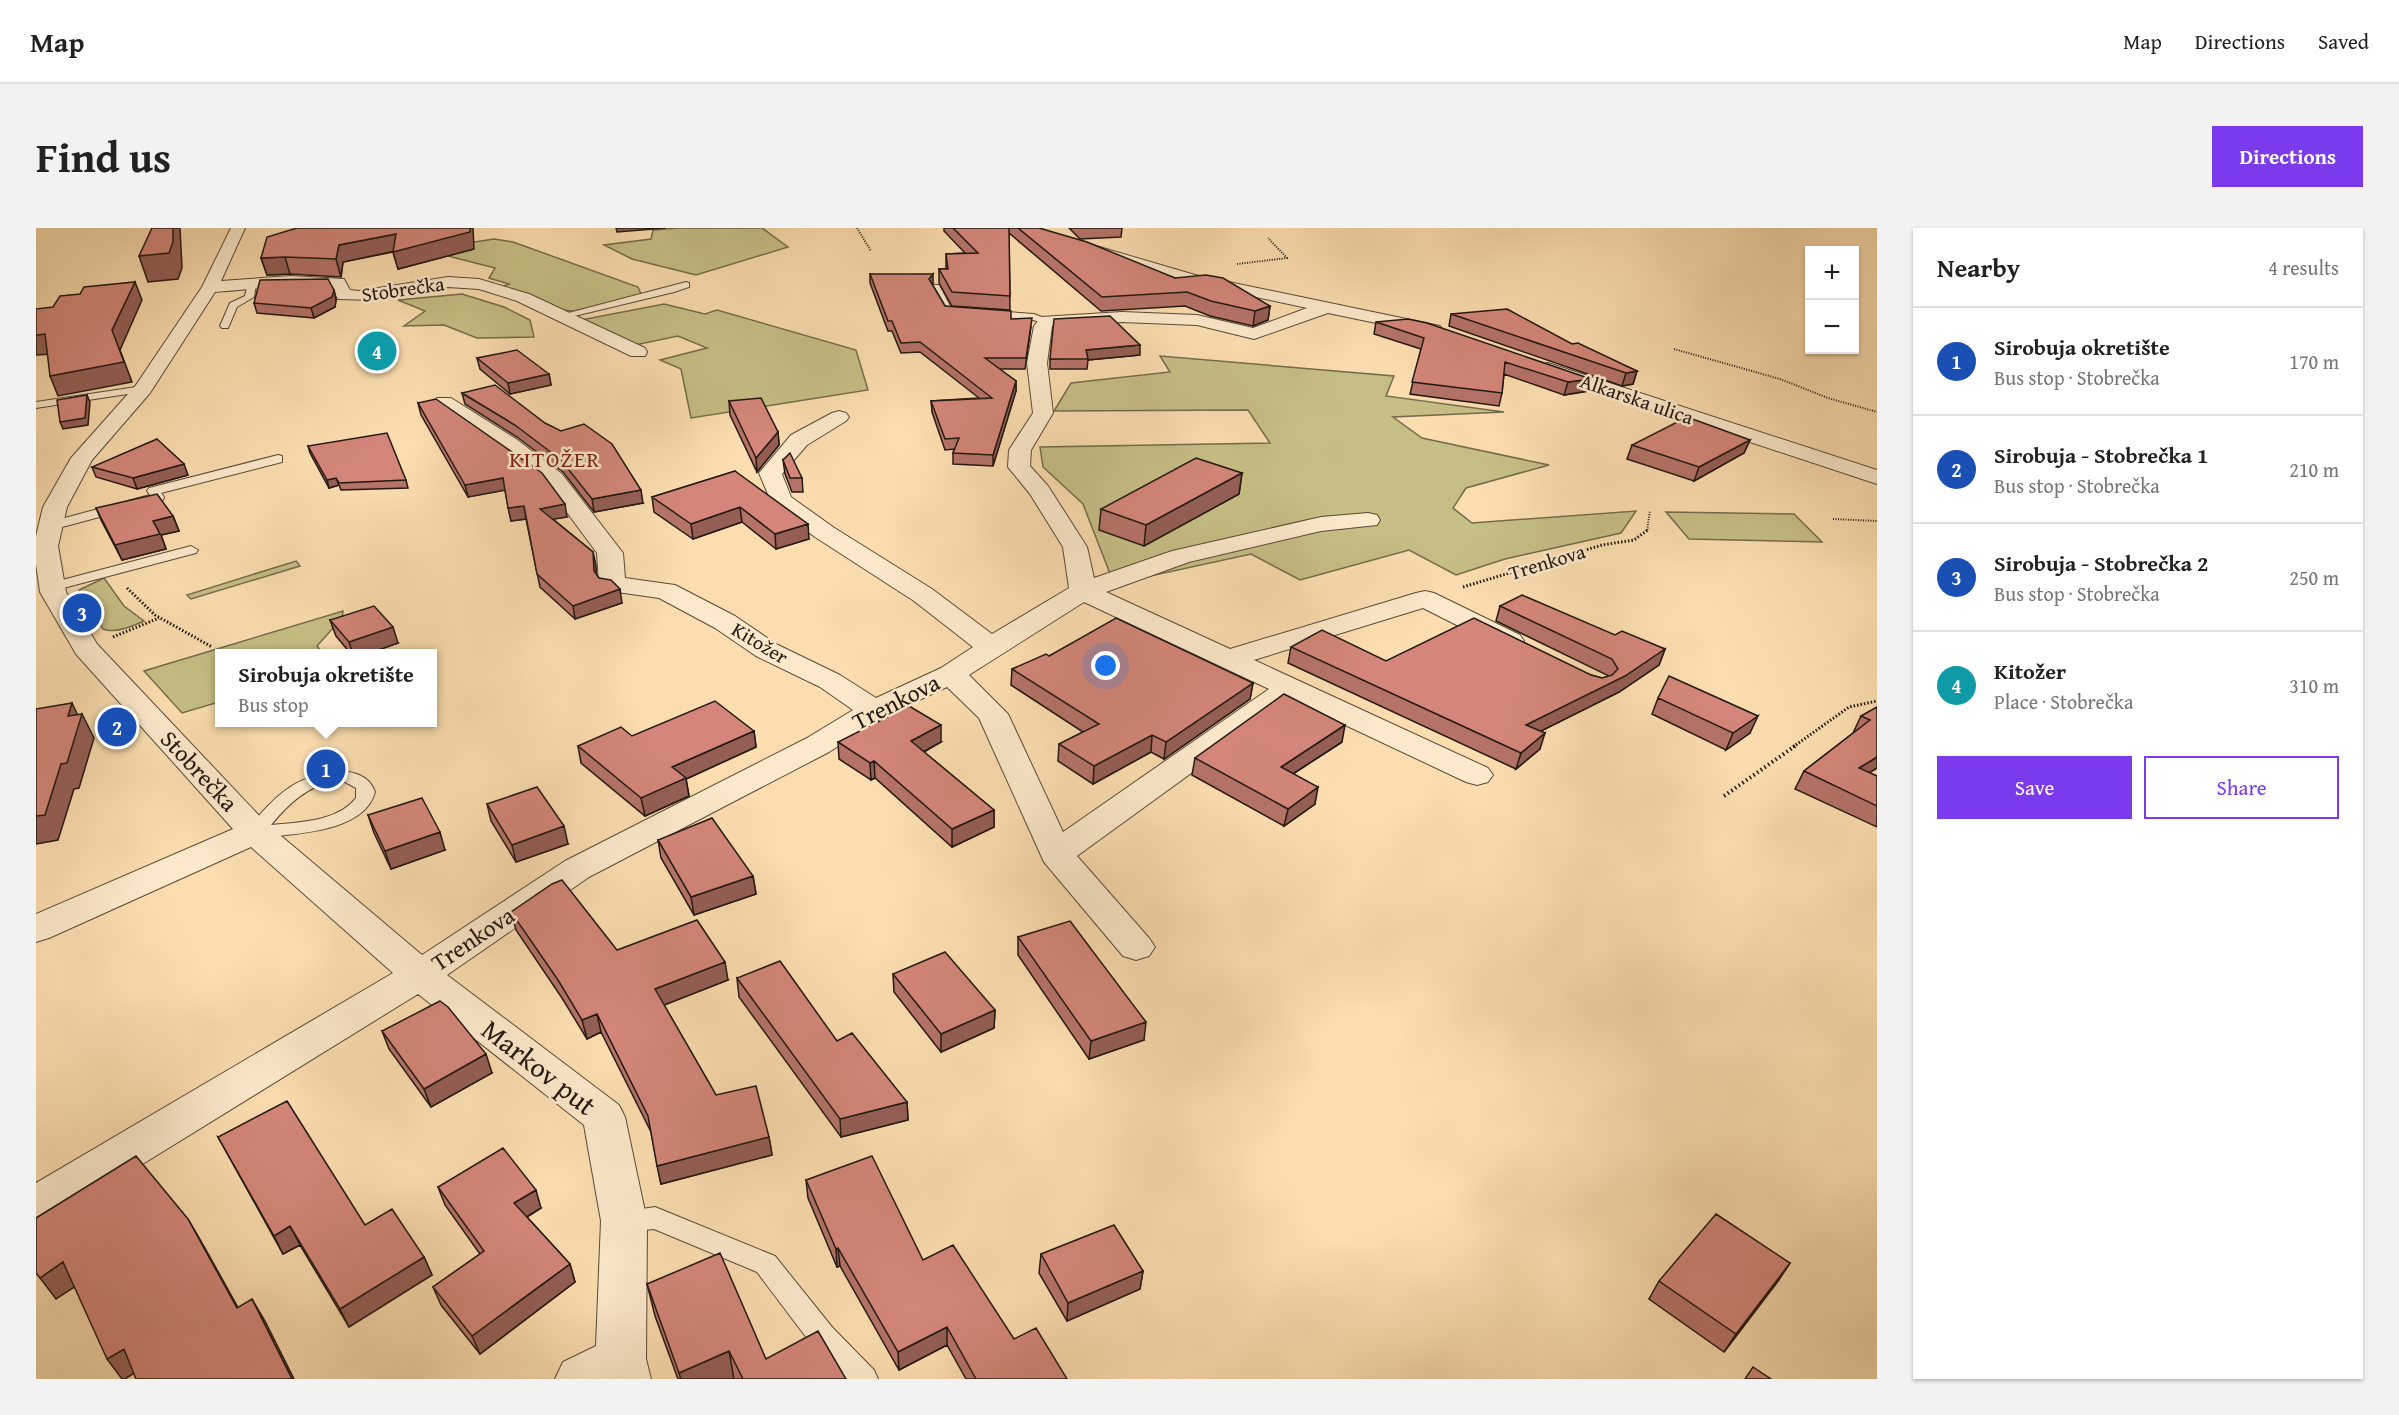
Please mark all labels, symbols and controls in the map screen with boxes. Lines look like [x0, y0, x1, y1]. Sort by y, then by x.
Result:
text: Map [30, 21, 84, 62]
text: Map [2123, 26, 2162, 57]
text: Directions [2195, 26, 2285, 57]
text: Saved [2318, 26, 2369, 57]
text: Find us [36, 126, 171, 187]
button: Directions [2212, 126, 2363, 187]
map controls [1805, 246, 1859, 354]
button: + [1805, 246, 1859, 300]
text: Nearby [1937, 248, 2020, 287]
text: 4 results [2268, 253, 2339, 282]
street label: Stobrečka [360, 268, 447, 309]
button: − [1805, 300, 1859, 354]
pin: 4 [358, 328, 396, 374]
text: Sirobuja okretište [1994, 331, 2170, 363]
text: 1 [1951, 347, 1962, 376]
text: 170 m [2289, 347, 2339, 376]
text: Bus stop · Stobrečka [1994, 363, 2160, 392]
street label: Alkarska ulica [1577, 366, 1698, 432]
text: Sirobuja - Stobrečka 1 [1994, 439, 2208, 471]
district label: KITOŽER [509, 443, 601, 475]
text: 2 [1951, 455, 1962, 484]
text: 210 m [2289, 455, 2339, 484]
text: Bus stop · Stobrečka [1994, 471, 2160, 500]
street label: Trenkova [1505, 536, 1589, 587]
text: Sirobuja - Stobrečka 2 [1994, 547, 2208, 579]
text: 3 [1951, 563, 1962, 592]
text: 250 m [2289, 563, 2339, 592]
text: Bus stop · Stobrečka [1994, 579, 2160, 608]
pin: 3 [62, 590, 102, 636]
street label: Kitožer [727, 614, 794, 671]
popup [215, 649, 437, 727]
your location [1091, 651, 1120, 680]
text: Kitožer [1994, 655, 2066, 687]
text: Sirobuja okretište [238, 658, 414, 690]
street label: Trenkova [846, 664, 946, 738]
text: 4 [1951, 671, 1962, 700]
text: 310 m [2289, 671, 2339, 700]
text: Place · Stobrečka [1994, 687, 2133, 716]
text: Bus stop [238, 690, 309, 719]
pin: 2 [98, 704, 136, 750]
street label: Stobrečka [153, 722, 247, 820]
pin: 1 [306, 746, 346, 792]
button: Save [1937, 756, 2132, 819]
button: Share [2144, 756, 2339, 819]
street label: Trenkova [424, 897, 522, 979]
street label: Markov put [473, 1009, 605, 1124]

